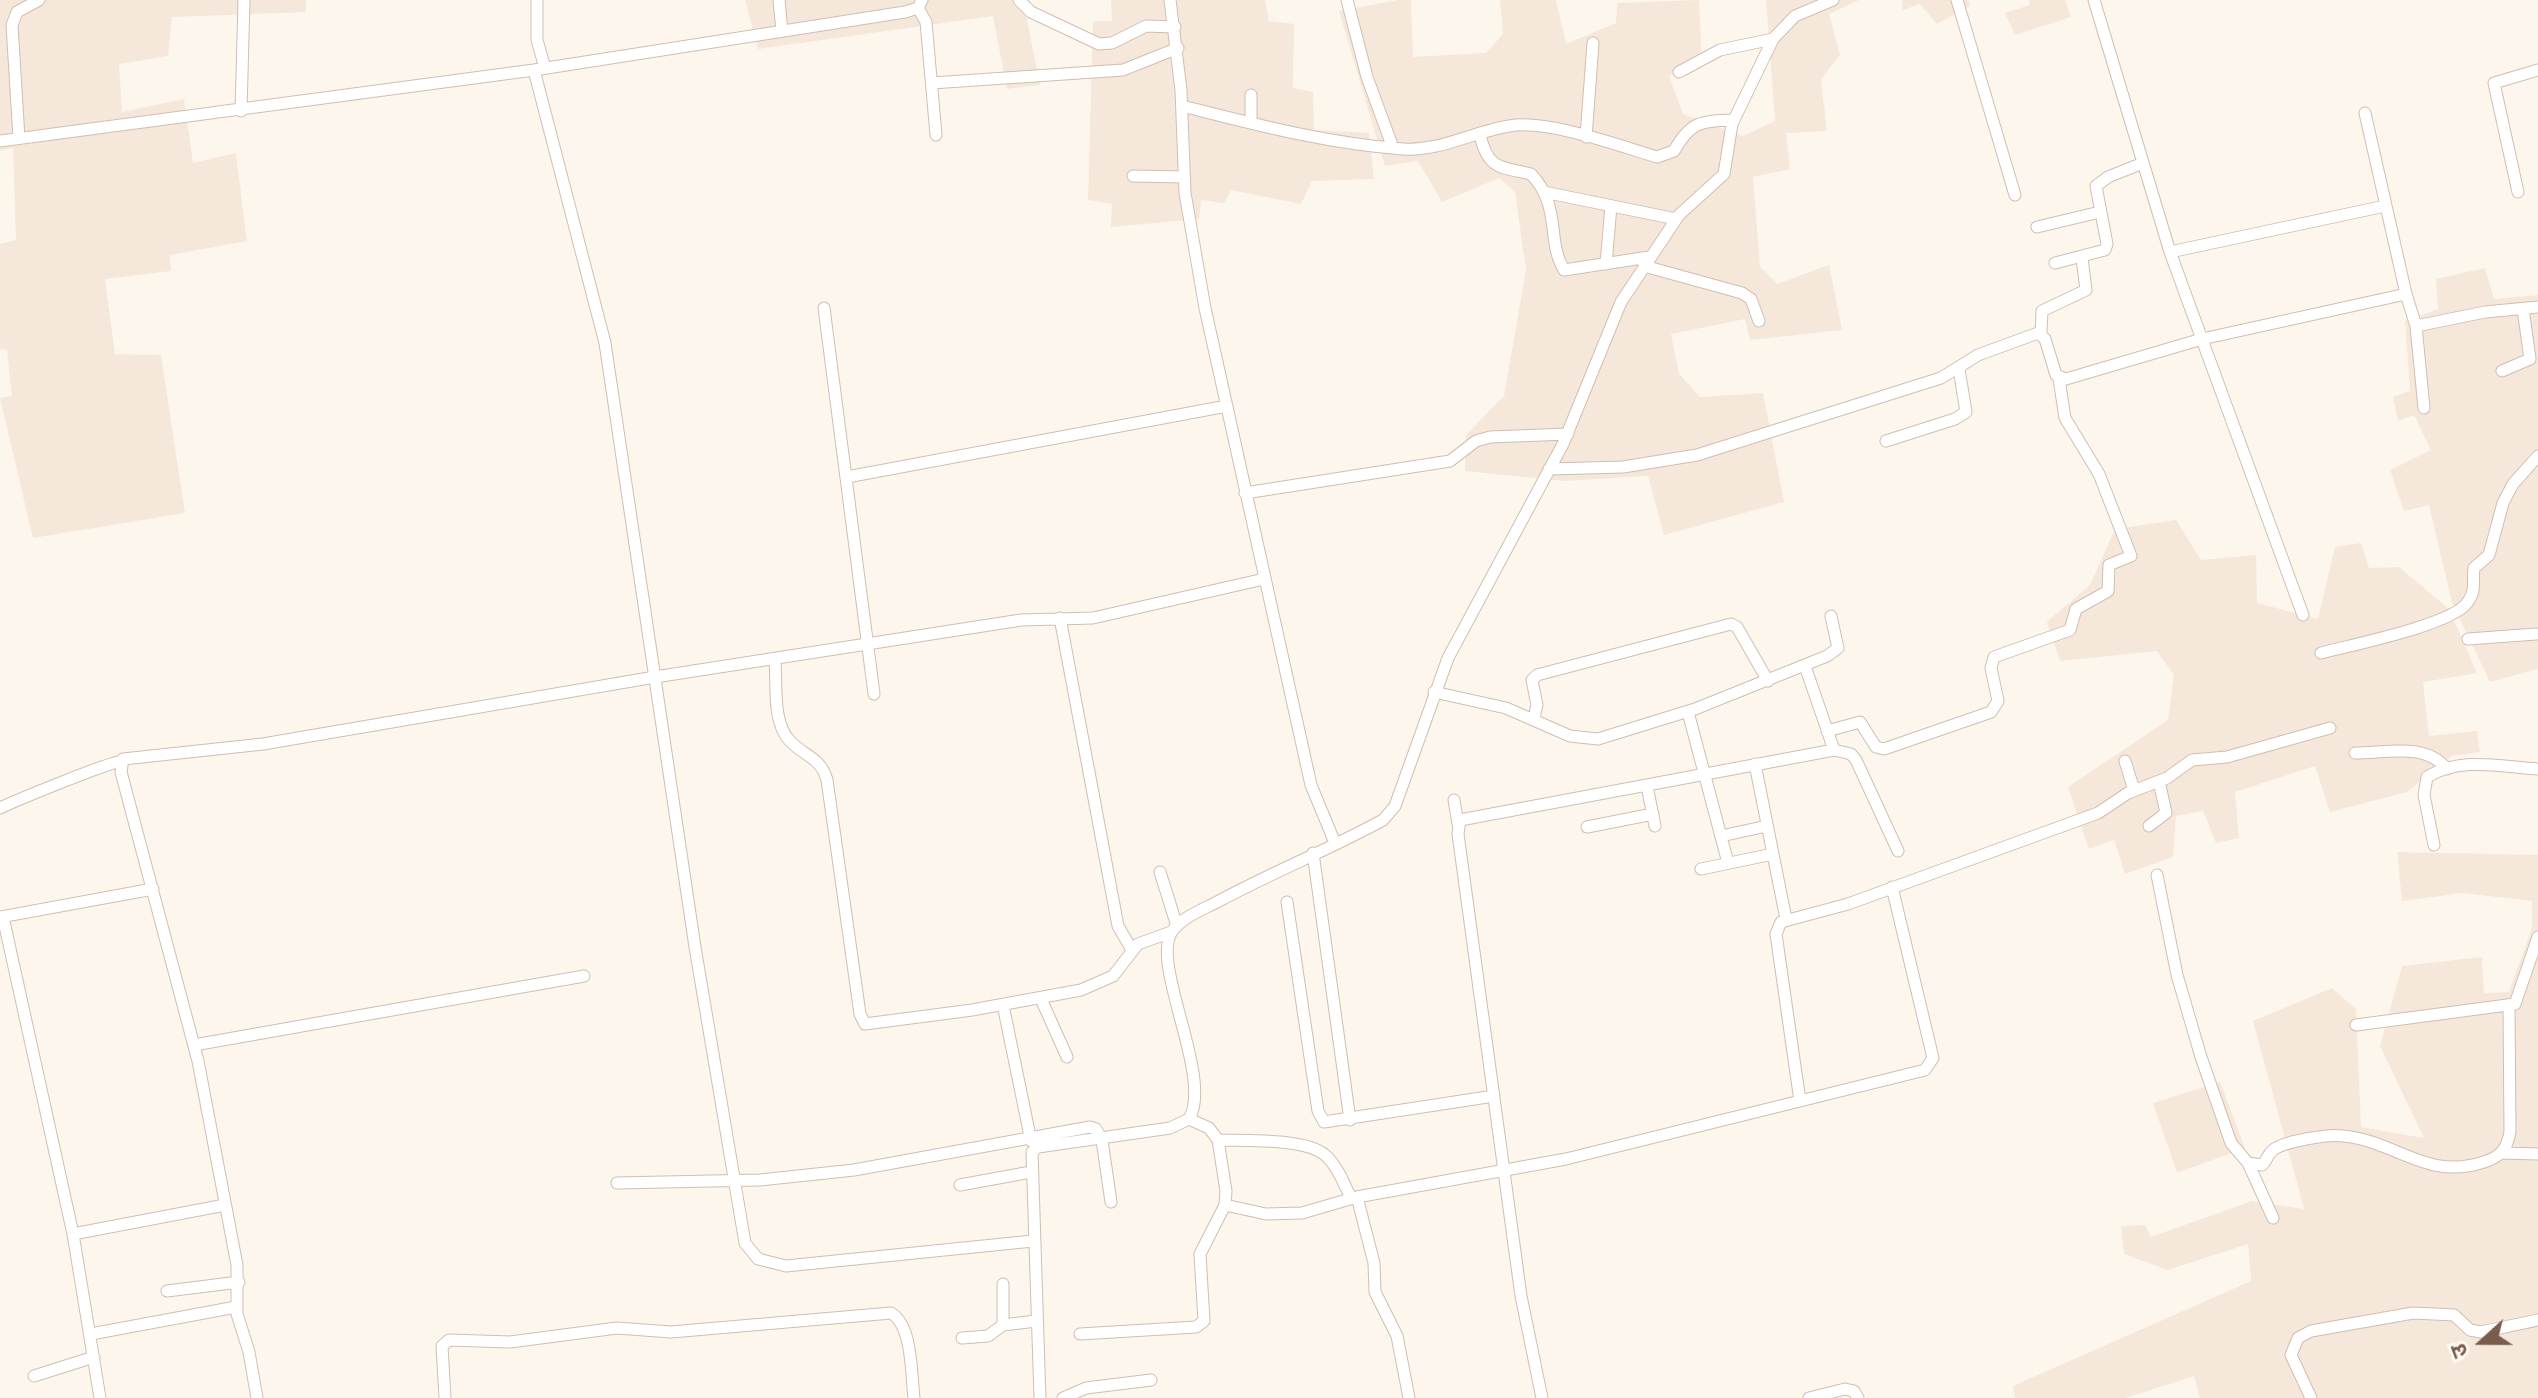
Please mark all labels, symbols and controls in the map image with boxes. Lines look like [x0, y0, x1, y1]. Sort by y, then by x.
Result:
north arrow [2442, 1302, 2522, 1382]
text: उ [2445, 1340, 2473, 1361]

